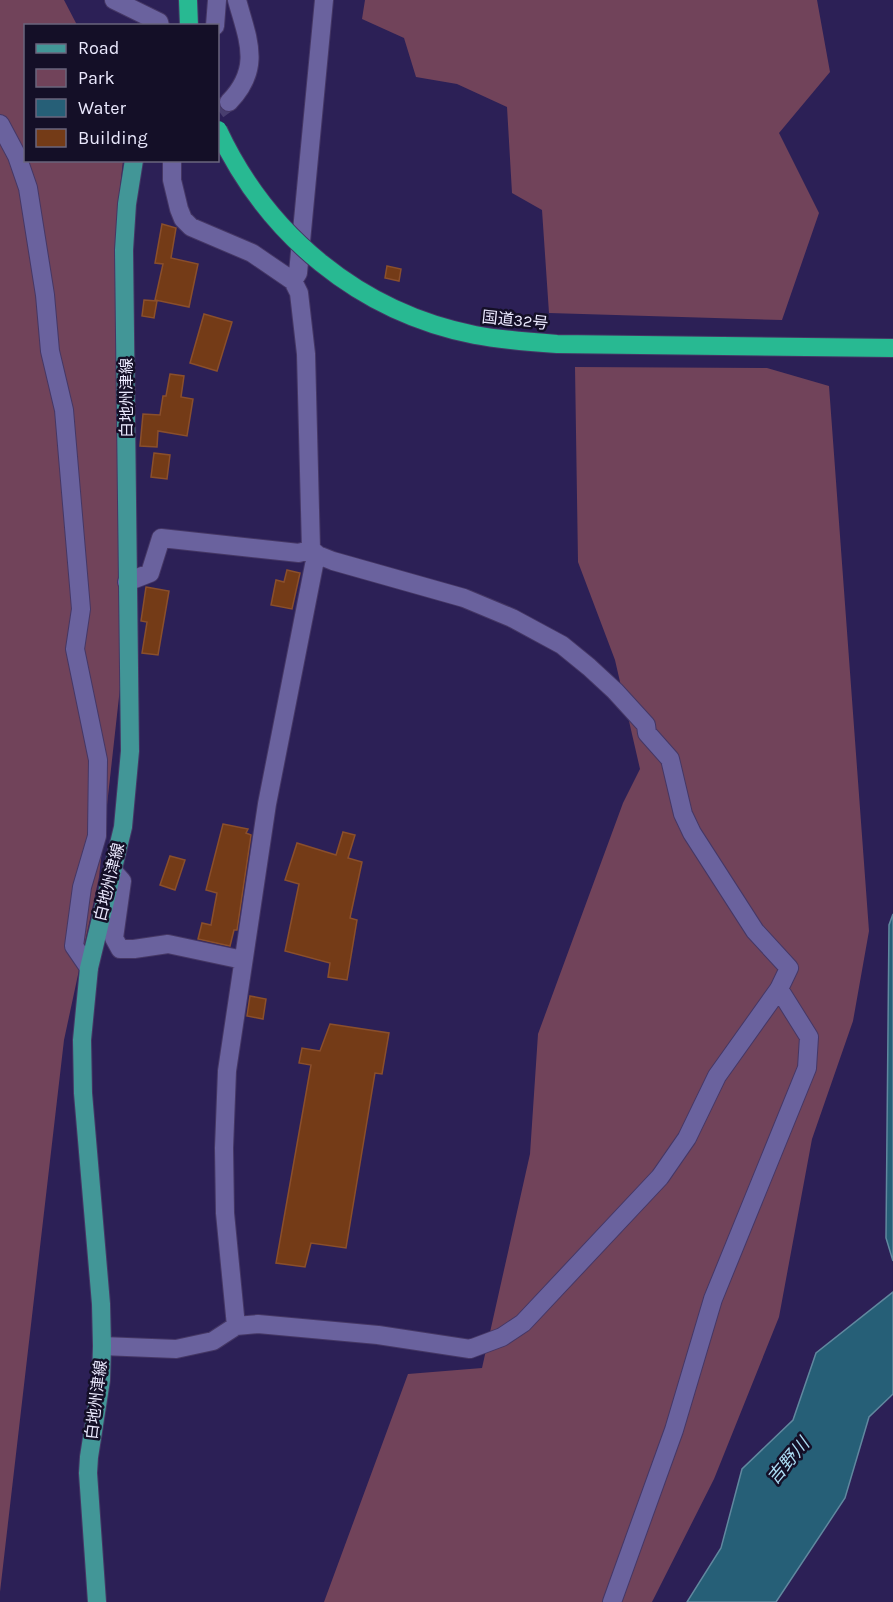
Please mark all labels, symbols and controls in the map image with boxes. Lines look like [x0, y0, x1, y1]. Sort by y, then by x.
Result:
legend [24, 24, 219, 162]
text: Road [78, 37, 119, 59]
text: Park [78, 67, 115, 89]
text: Water [78, 97, 126, 119]
text: Building [78, 127, 148, 149]
street label: 国道32号 [481, 307, 549, 333]
street label: 白地州津線 [117, 358, 136, 438]
street label: 白地州津線 [90, 841, 128, 923]
street label: 白地州津線 [82, 1359, 110, 1441]
water label: 吉野川 [762, 1432, 815, 1489]

